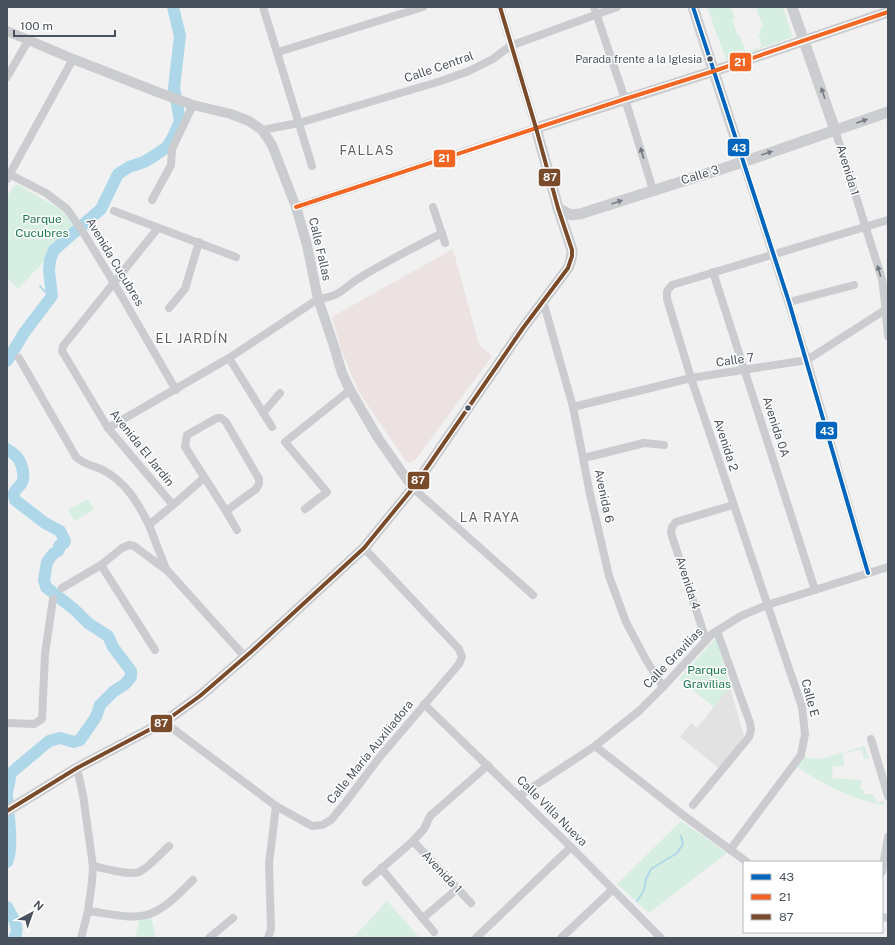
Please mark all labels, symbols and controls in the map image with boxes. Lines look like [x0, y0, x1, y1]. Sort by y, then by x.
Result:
scale bar [14, 12, 115, 38]
text: 100 m [20, 19, 53, 33]
street label: Calle Central [403, 48, 476, 85]
line badge: 21 [729, 52, 752, 72]
place label: Parada frente a la Iglesia [575, 53, 702, 65]
marker: Parada frente a la Iglesia [705, 54, 715, 64]
text: 21 [734, 56, 746, 68]
one-way arrow [819, 87, 825, 99]
one-way arrow [856, 118, 868, 124]
line badge: 43 [727, 138, 750, 157]
text: 43 [732, 142, 746, 154]
district label: FALLAS [339, 143, 395, 158]
street label: Avenida 1 [834, 143, 862, 197]
one-way arrow [638, 146, 644, 158]
line badge: 21 [433, 149, 456, 168]
one-way arrow [762, 150, 774, 156]
text: 21 [438, 152, 450, 164]
street label: Calle 3 [679, 163, 721, 187]
line badge: 87 [538, 168, 561, 187]
text: 87 [543, 171, 557, 183]
one-way arrow [611, 199, 623, 205]
park label: Parque Cucubres [15, 212, 69, 240]
street label: Avenida Cucubres [83, 215, 147, 309]
street label: Calle Fallas [306, 216, 334, 282]
one-way arrow [876, 265, 882, 277]
district label: EL JARDÍN [156, 330, 228, 346]
street label: Calle 7 [715, 350, 755, 370]
street label: Avenida 0A [760, 395, 793, 460]
unlabelled marker [463, 403, 473, 413]
street label: Avenida El Jardín [107, 407, 177, 489]
street label: Avenida 2 [711, 417, 741, 473]
line badge: 43 [815, 421, 838, 440]
text: 43 [820, 425, 834, 437]
street label: Avenida 6 [591, 468, 617, 524]
line badge: 87 [407, 471, 430, 490]
text: 87 [411, 474, 425, 486]
district label: LA RAYA [460, 510, 520, 525]
street label: Avenida 4 [673, 555, 703, 612]
street label: Calle Gravilias [640, 625, 706, 691]
park label: Parque Gravilias [683, 663, 731, 691]
street label: Calle E [798, 678, 822, 718]
street label: Calle María Auxiliadora [324, 697, 416, 807]
line badge: 87 [150, 714, 173, 733]
text: 87 [154, 717, 168, 729]
street label: Calle Villa Nueva [514, 773, 590, 849]
street label: Avenida 1 [419, 848, 465, 896]
legend [743, 861, 883, 933]
text: 43 [779, 870, 794, 884]
text: 21 [779, 890, 791, 904]
north arrow [12, 893, 52, 933]
text: N [31, 898, 46, 913]
text: 87 [779, 910, 794, 924]

